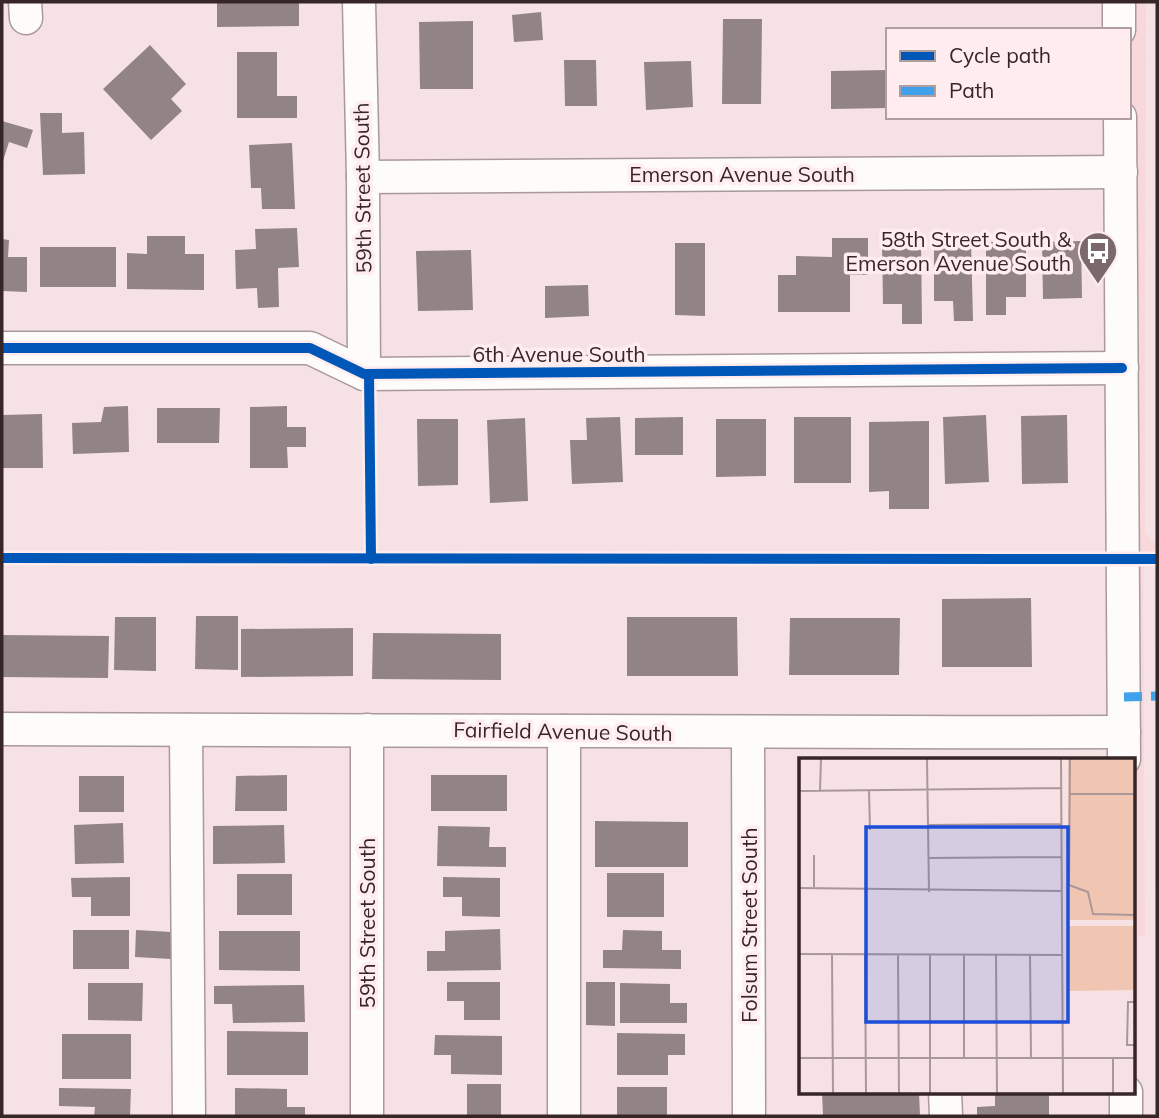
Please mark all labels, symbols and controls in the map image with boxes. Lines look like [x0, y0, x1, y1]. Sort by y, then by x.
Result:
legend [886, 28, 1131, 119]
text: Cycle path [949, 42, 1051, 68]
text: Path [949, 77, 994, 103]
street label: 59th Street South [348, 102, 376, 274]
street label: Emerson Avenue South [629, 161, 855, 187]
place label: 58th Street South & Emerson Avenue South [846, 226, 1072, 276]
bus stop icon: 58th Street South & Emerson Avenue South [1077, 230, 1119, 285]
street label: 6th Avenue South [472, 341, 646, 367]
street label: Fairfield Avenue South [453, 716, 673, 746]
inset map [799, 758, 1134, 1094]
street label: Folsum Street South [736, 827, 762, 1023]
street label: 59th Street South [354, 838, 380, 1008]

